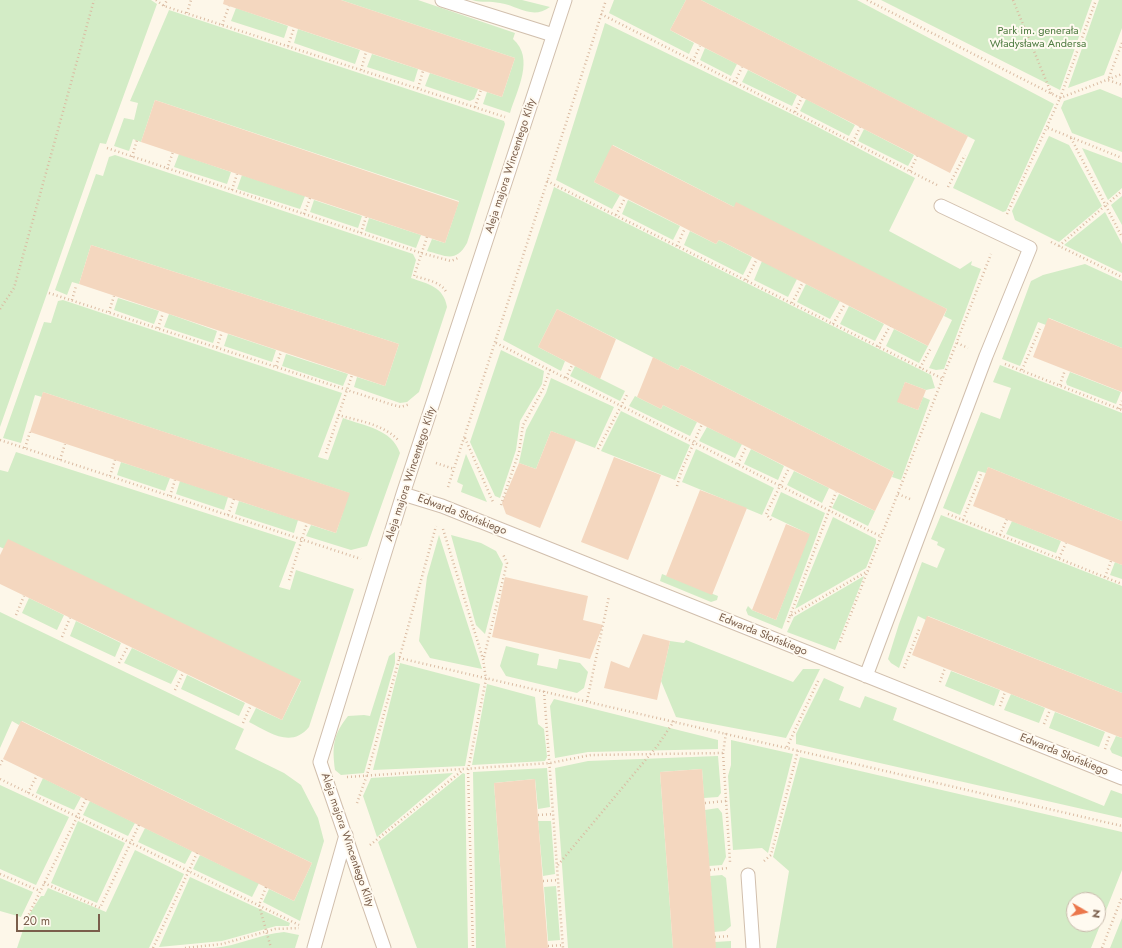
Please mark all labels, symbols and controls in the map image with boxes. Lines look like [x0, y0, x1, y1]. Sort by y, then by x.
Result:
park label: Park im. generała Władysława Andersa [990, 24, 1086, 50]
street label: Aleja majora Wincentego Klity [483, 97, 539, 235]
street label: Aleja majora Wincentego Klity [383, 405, 439, 543]
street label: Edwarda Słońskiego [416, 492, 508, 538]
street label: Edwarda Słońskiego [717, 611, 809, 659]
street label: Edwarda Słońskiego [1018, 731, 1110, 779]
street label: Aleja majora Wincentego Klity [318, 771, 376, 909]
north arrow [1066, 892, 1106, 932]
scale bar [18, 906, 102, 932]
text: N [1088, 908, 1105, 919]
text: 20 m [23, 912, 50, 930]

